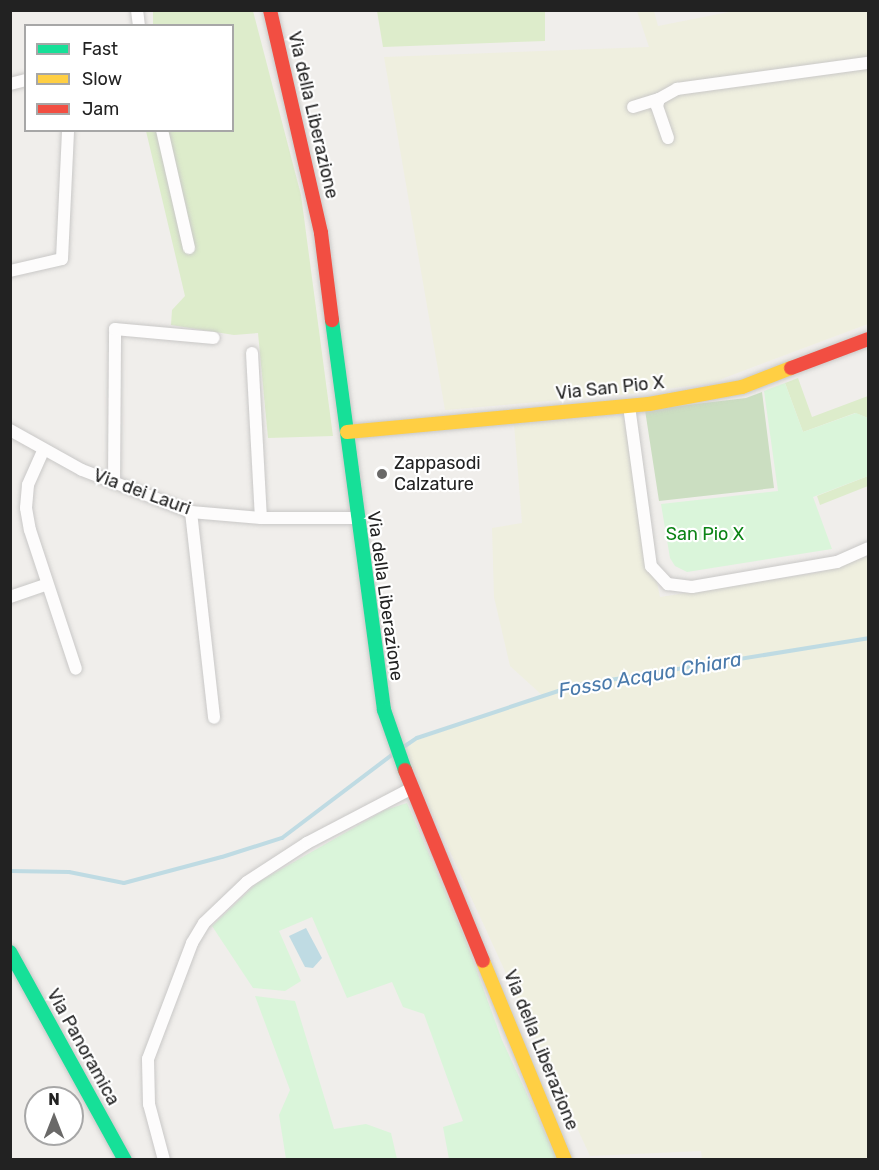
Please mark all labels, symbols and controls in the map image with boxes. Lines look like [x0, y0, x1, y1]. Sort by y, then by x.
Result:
legend [24, 24, 234, 132]
street label: Via della Liberazione [283, 29, 343, 201]
text: Fast [82, 38, 118, 60]
text: Slow [82, 68, 122, 90]
text: Jam [82, 98, 119, 120]
street label: Via San Pio X [555, 372, 665, 404]
place label: Zappasodi Calzature [394, 453, 481, 496]
street label: Via dei Lauri [90, 464, 194, 520]
marker: Zappasodi Calzature [375, 467, 389, 481]
street label: Via della Liberazione [362, 510, 408, 682]
park label: San Pio X [666, 523, 744, 545]
water label: Fosso Acqua Chiara [556, 647, 744, 703]
street label: Via della Liberazione [499, 967, 583, 1133]
street label: Via Panoramica [42, 985, 124, 1109]
north arrow [24, 1086, 84, 1146]
text: N [48, 1090, 60, 1109]

